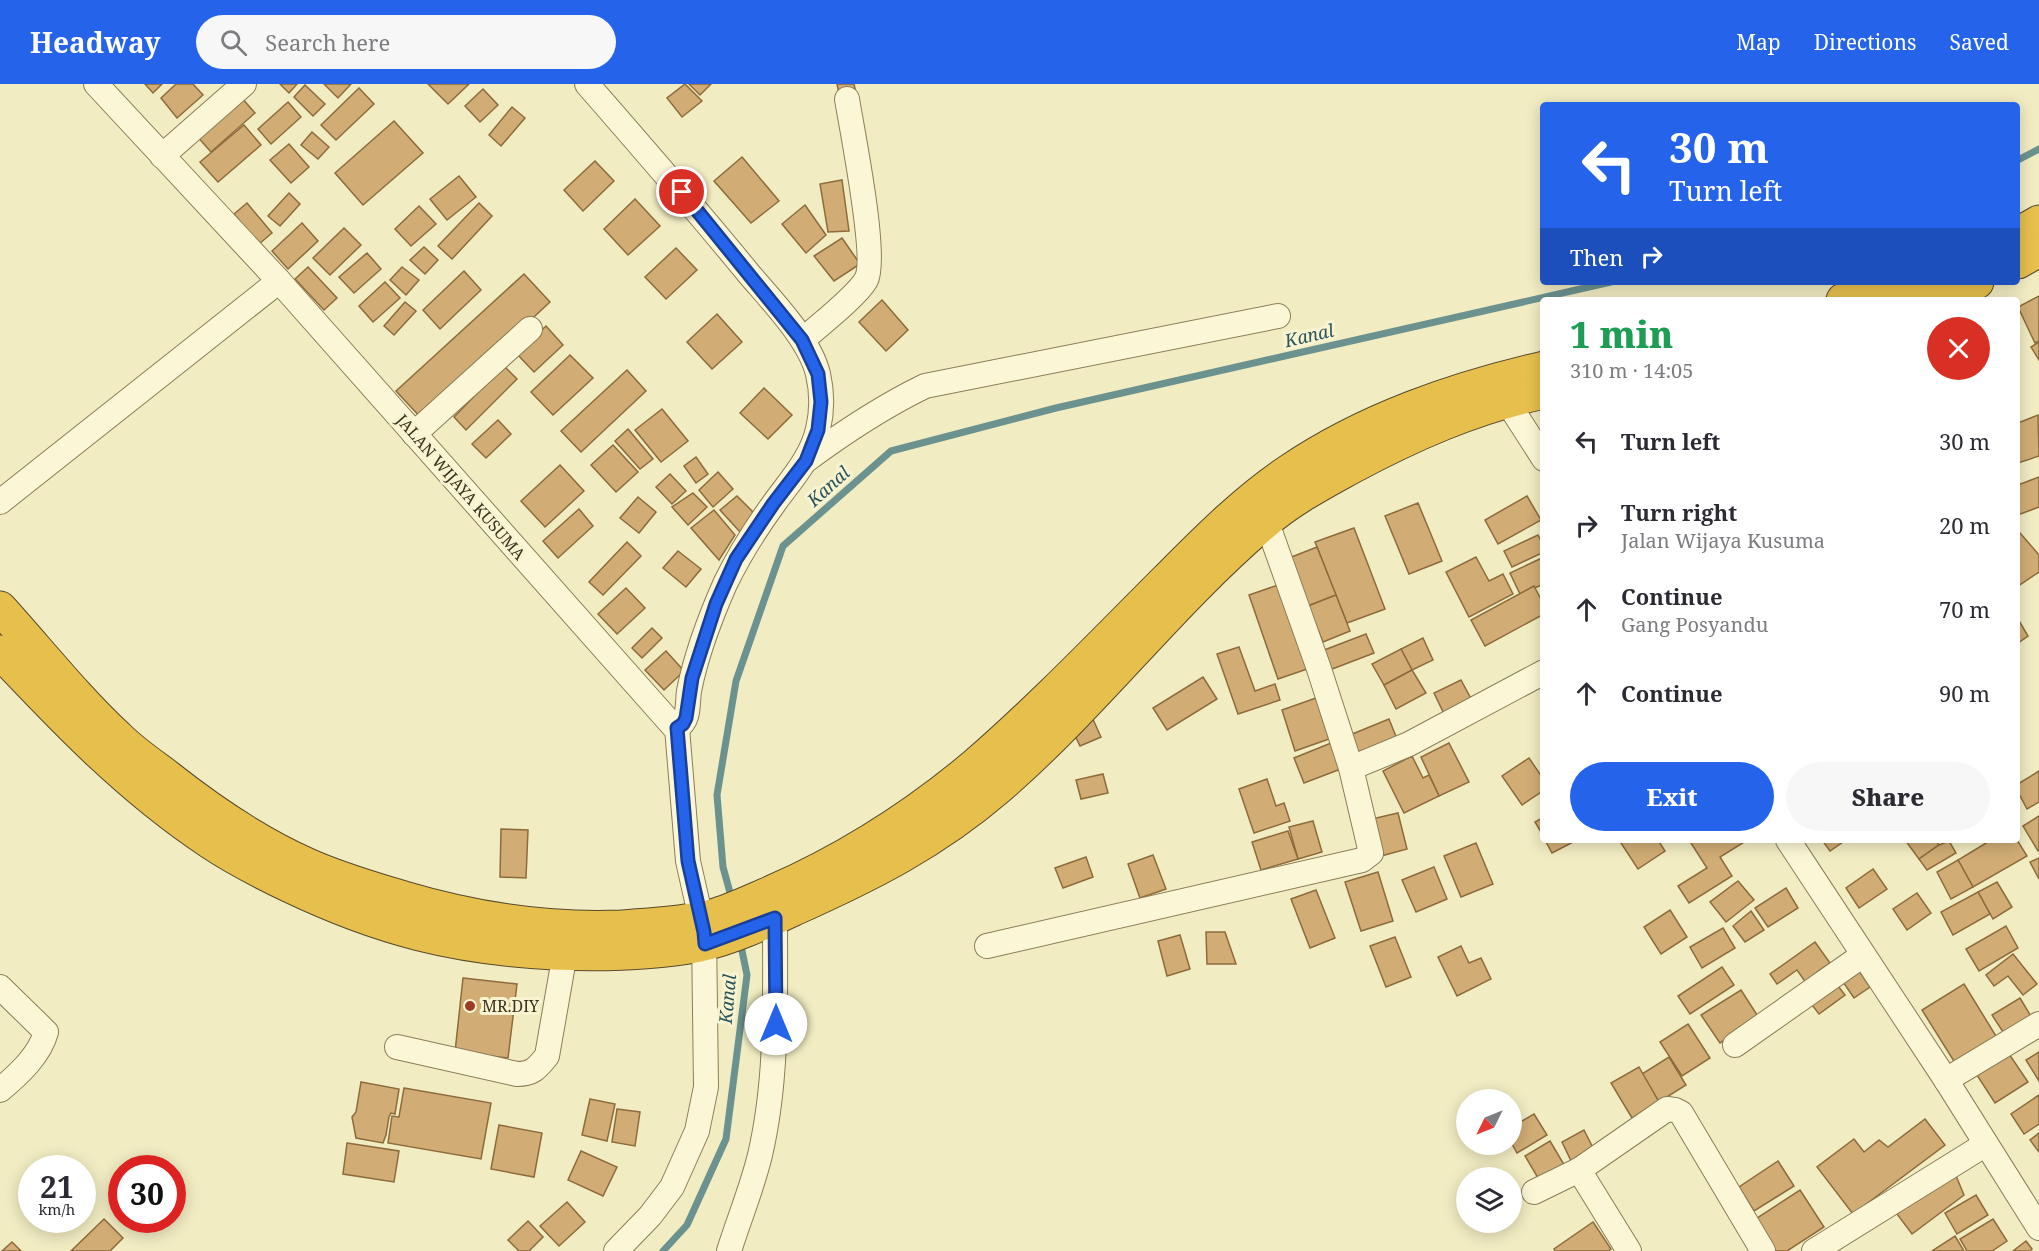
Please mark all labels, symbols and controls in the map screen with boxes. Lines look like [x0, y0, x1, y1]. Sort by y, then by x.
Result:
search box [196, 15, 616, 69]
text: Headway [30, 23, 160, 61]
icon: search [217, 26, 250, 59]
text: Search here [265, 27, 390, 57]
text: Map [1736, 28, 1781, 56]
text: Directions [1814, 28, 1916, 56]
text: Saved [1949, 28, 2009, 56]
text: 30 m [1669, 118, 1769, 175]
icon: left [1570, 126, 1648, 204]
pin [656, 166, 707, 217]
text: Turn left [1669, 172, 1782, 209]
icon: arrive [665, 175, 698, 208]
icon: right [1635, 240, 1668, 273]
text: Then [1570, 242, 1623, 272]
text: 1 min [1570, 310, 1673, 359]
button: close [1927, 317, 1990, 380]
water label: Kanal [1281, 318, 1336, 353]
text: 310 m · 14:05 [1570, 357, 1693, 384]
street label: JALAN WIJAYA KUSUMA [391, 409, 531, 565]
icon: left [1570, 425, 1603, 458]
text: Turn left [1621, 426, 1720, 456]
text: 30 m [1939, 426, 1990, 456]
water label: Kanal [801, 460, 855, 512]
text: Turn right [1621, 497, 1737, 527]
icon: right [1570, 509, 1603, 542]
text: 20 m [1939, 510, 1990, 540]
text: Jalan Wijaya Kusuma [1621, 527, 1825, 554]
text: Continue [1621, 581, 1723, 611]
icon: ahead [1570, 593, 1603, 626]
text: 70 m [1939, 594, 1990, 624]
text: Gang Posyandu [1621, 611, 1768, 638]
icon: ahead [1570, 677, 1603, 710]
text: Continue [1621, 678, 1723, 708]
text: 90 m [1939, 678, 1990, 708]
button: Exit [1570, 762, 1774, 831]
button: Share [1786, 762, 1990, 831]
water label: Kanal [713, 973, 741, 1026]
position arrow [744, 992, 808, 1056]
place label: MR.DIY [482, 995, 540, 1017]
marker: MR.DIY [463, 999, 477, 1013]
north arrow [1456, 1089, 1522, 1155]
map controls [1456, 1089, 1522, 1233]
speed limit sign: 30 [108, 1155, 186, 1233]
text: 21 [40, 1166, 74, 1207]
button: layers [1456, 1167, 1522, 1233]
text: km/h [39, 1199, 75, 1219]

